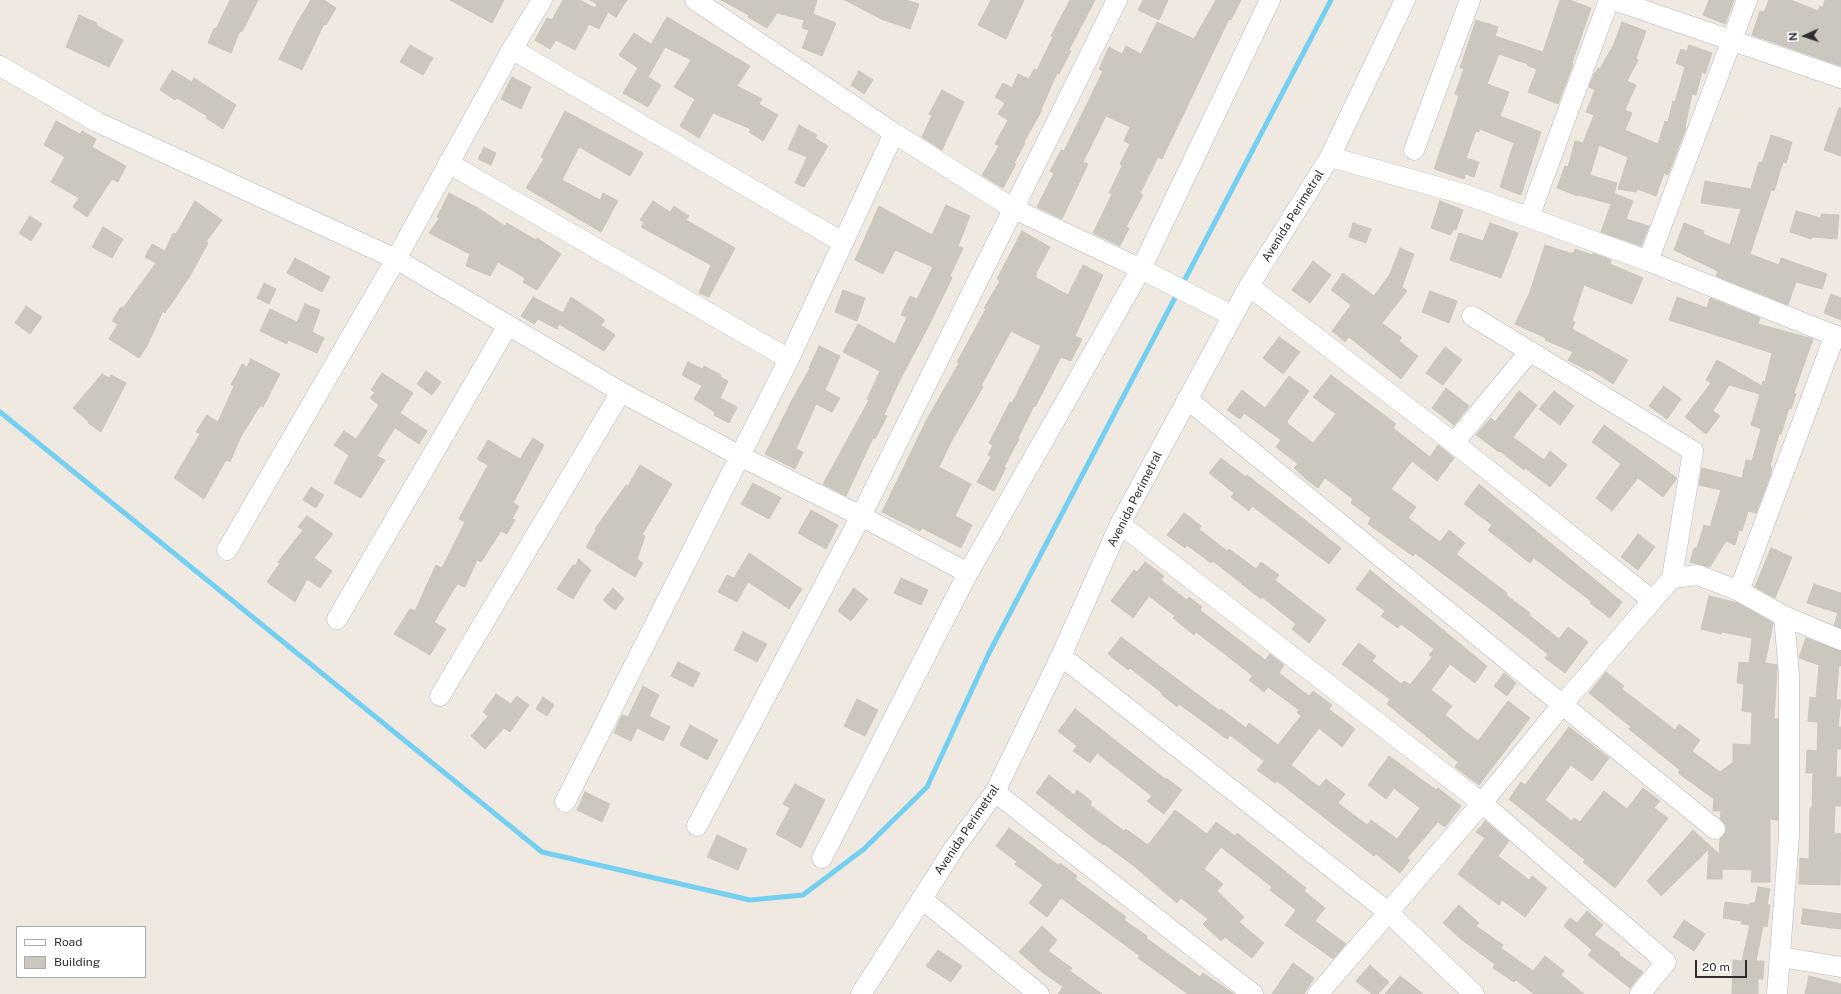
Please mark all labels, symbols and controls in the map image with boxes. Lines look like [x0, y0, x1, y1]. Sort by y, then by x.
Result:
north arrow [1785, 16, 1825, 56]
text: N [1787, 32, 1799, 41]
street label: Avenida Perimetral [1259, 167, 1327, 265]
street label: Avenida Perimetral [1105, 449, 1165, 549]
street label: Avenida Perimetral [932, 782, 1002, 878]
legend [16, 926, 146, 978]
text: Road [54, 935, 82, 949]
scale bar [1697, 952, 1749, 978]
text: Building [54, 955, 100, 969]
text: 20 m [1702, 960, 1730, 974]

